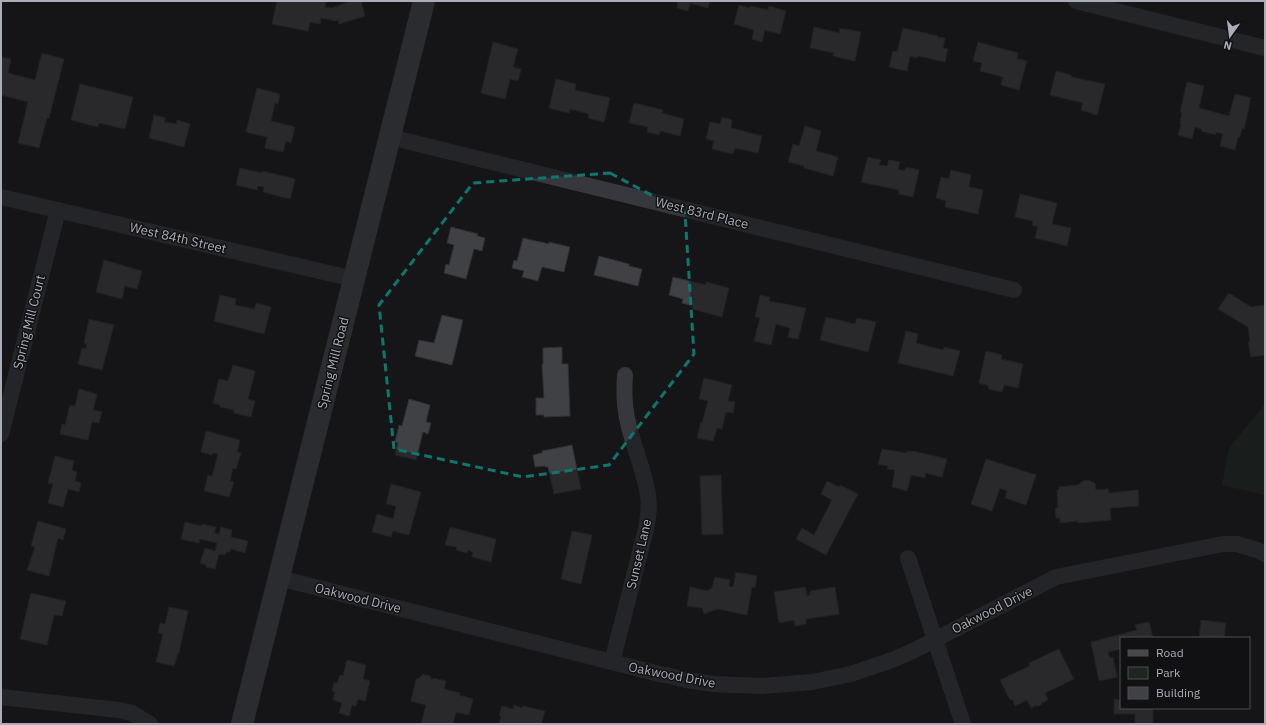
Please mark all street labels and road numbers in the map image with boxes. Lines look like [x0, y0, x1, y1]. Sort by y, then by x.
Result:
street label: West 83rd Place [654, 193, 750, 233]
street label: West 84th Street [128, 219, 228, 257]
street label: Spring Mill Court [9, 273, 49, 371]
street label: Spring Mill Road [313, 315, 353, 411]
street label: Sunset Lane [623, 517, 655, 591]
street label: Oakwood Drive [313, 579, 403, 617]
street label: Oakwood Drive [949, 582, 1035, 638]
street label: Oakwood Drive [627, 658, 717, 692]

